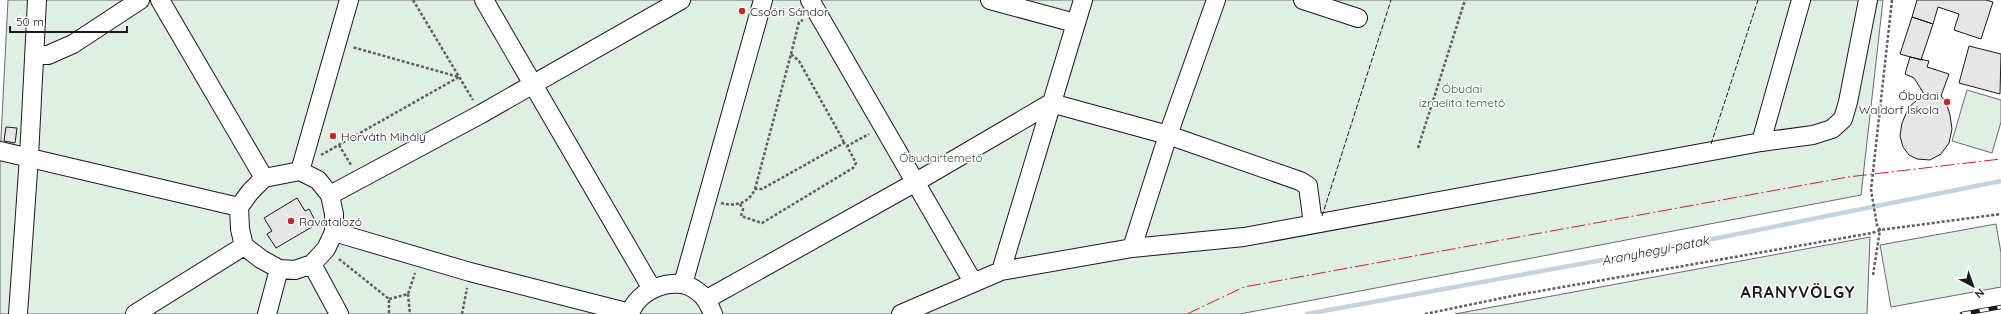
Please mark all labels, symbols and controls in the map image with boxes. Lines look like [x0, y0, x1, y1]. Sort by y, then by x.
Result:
place label: Csoóri Sándor [750, 4, 829, 19]
marker: Csoóri Sándor [737, 6, 747, 16]
scale bar [10, 8, 127, 34]
text: 50 m [16, 14, 44, 29]
park label: Óbudai izraelita temető [1419, 81, 1505, 110]
place label: Óbudai Waldorf Iskola [1859, 88, 1939, 117]
marker: Óbudai Waldorf Iskola [1942, 97, 1952, 107]
place label: Horváth Mihály [341, 129, 426, 144]
marker: Horváth Mihály [328, 131, 338, 141]
park label: Óbudai temető [899, 150, 983, 165]
place label: Ravatalozó [299, 214, 362, 229]
marker: Ravatalozó [286, 216, 296, 226]
water label: Aranyhegyi-patak [1600, 232, 1711, 268]
north arrow [1953, 266, 1993, 306]
district label: ARANYVÖLGY [1741, 282, 1855, 302]
text: N [1972, 286, 1987, 301]

